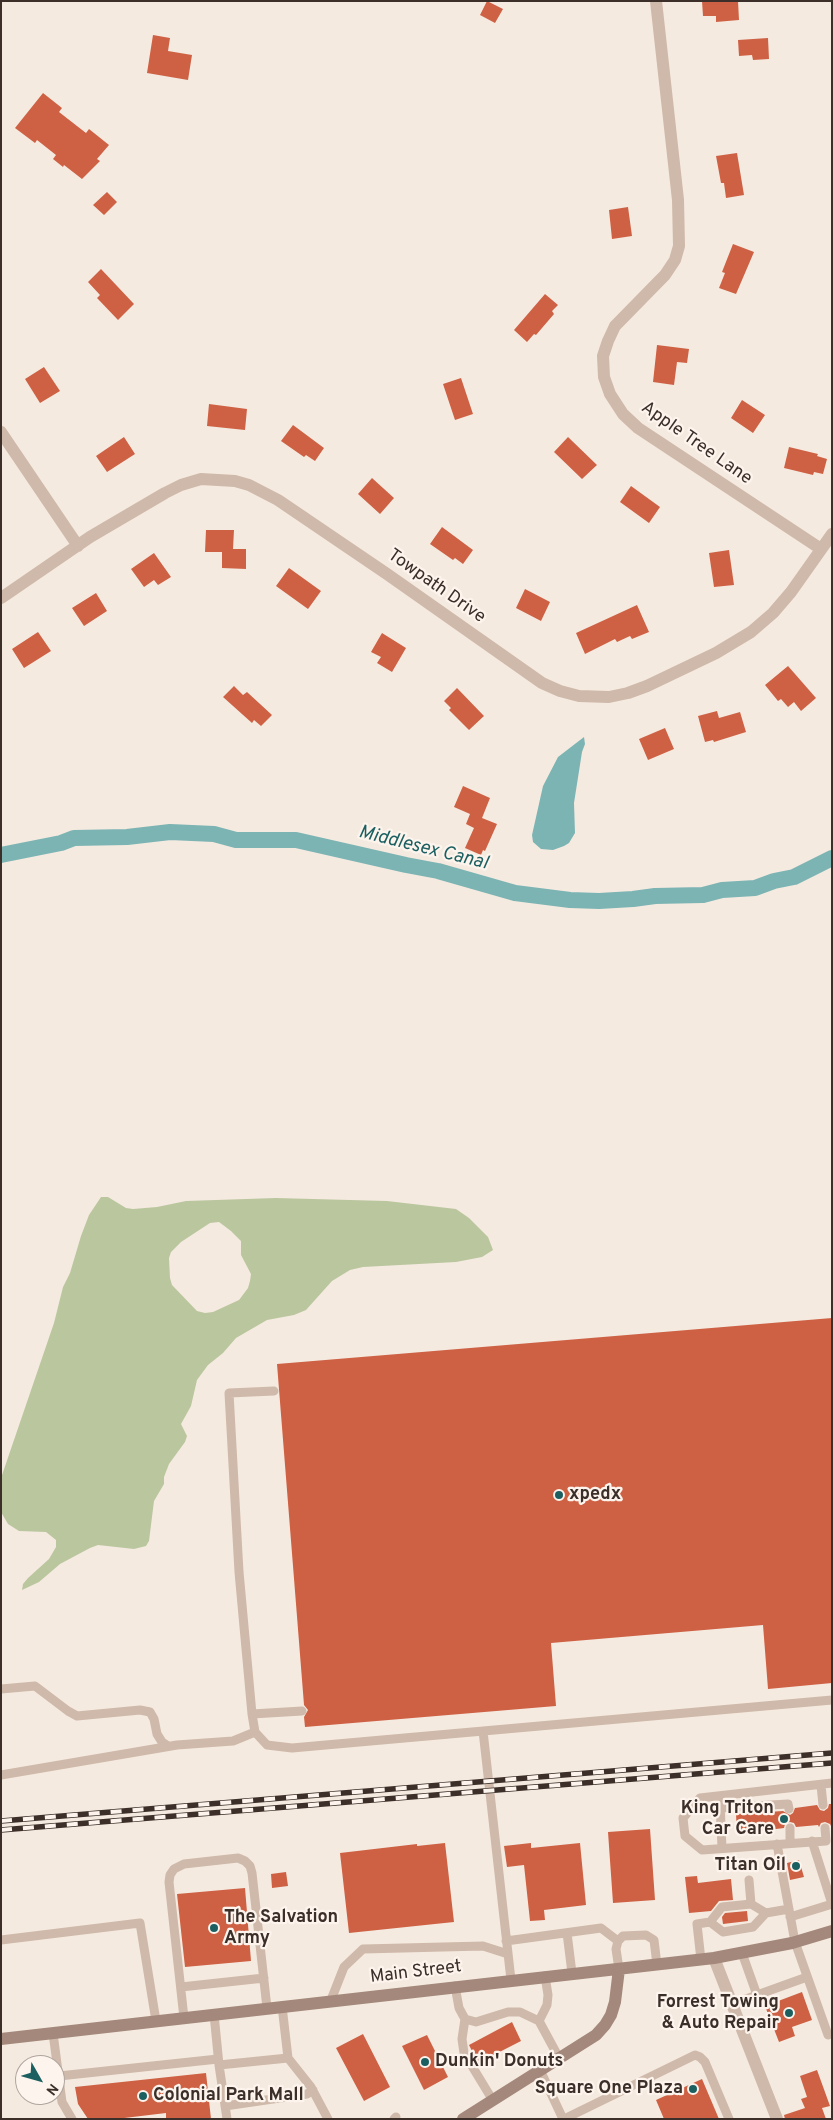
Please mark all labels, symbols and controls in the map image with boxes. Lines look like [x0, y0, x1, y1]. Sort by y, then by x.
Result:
street label: Apple Tree Lane [636, 398, 756, 490]
street label: Towpath Drive [383, 545, 489, 629]
water label: Middlesex Canal [356, 822, 490, 876]
place label: xpedx [569, 1484, 621, 1506]
marker: xpedx [553, 1489, 565, 1501]
place label: King Triton Car Care [681, 1798, 774, 1840]
marker: King Triton Car Care [778, 1813, 790, 1825]
place label: Titan Oil [714, 1855, 786, 1877]
marker: Titan Oil [790, 1860, 802, 1872]
place label: The Salvation Army [224, 1907, 338, 1950]
marker: The Salvation Army [208, 1922, 220, 1934]
street label: Main Street [369, 1957, 463, 1989]
place label: Forrest Towing & Auto Repair [657, 1992, 779, 2035]
marker: Forrest Towing & Auto Repair [783, 2007, 795, 2019]
place label: Dunkin' Donuts [435, 2051, 563, 2073]
north arrow [15, 2055, 65, 2105]
marker: Dunkin' Donuts [419, 2056, 431, 2068]
place label: Square One Plaza [535, 2078, 683, 2100]
text: N [42, 2080, 61, 2098]
marker: Square One Plaza [687, 2083, 699, 2095]
place label: Colonial Park Mall [153, 2085, 304, 2107]
marker: Colonial Park Mall [137, 2090, 149, 2102]

